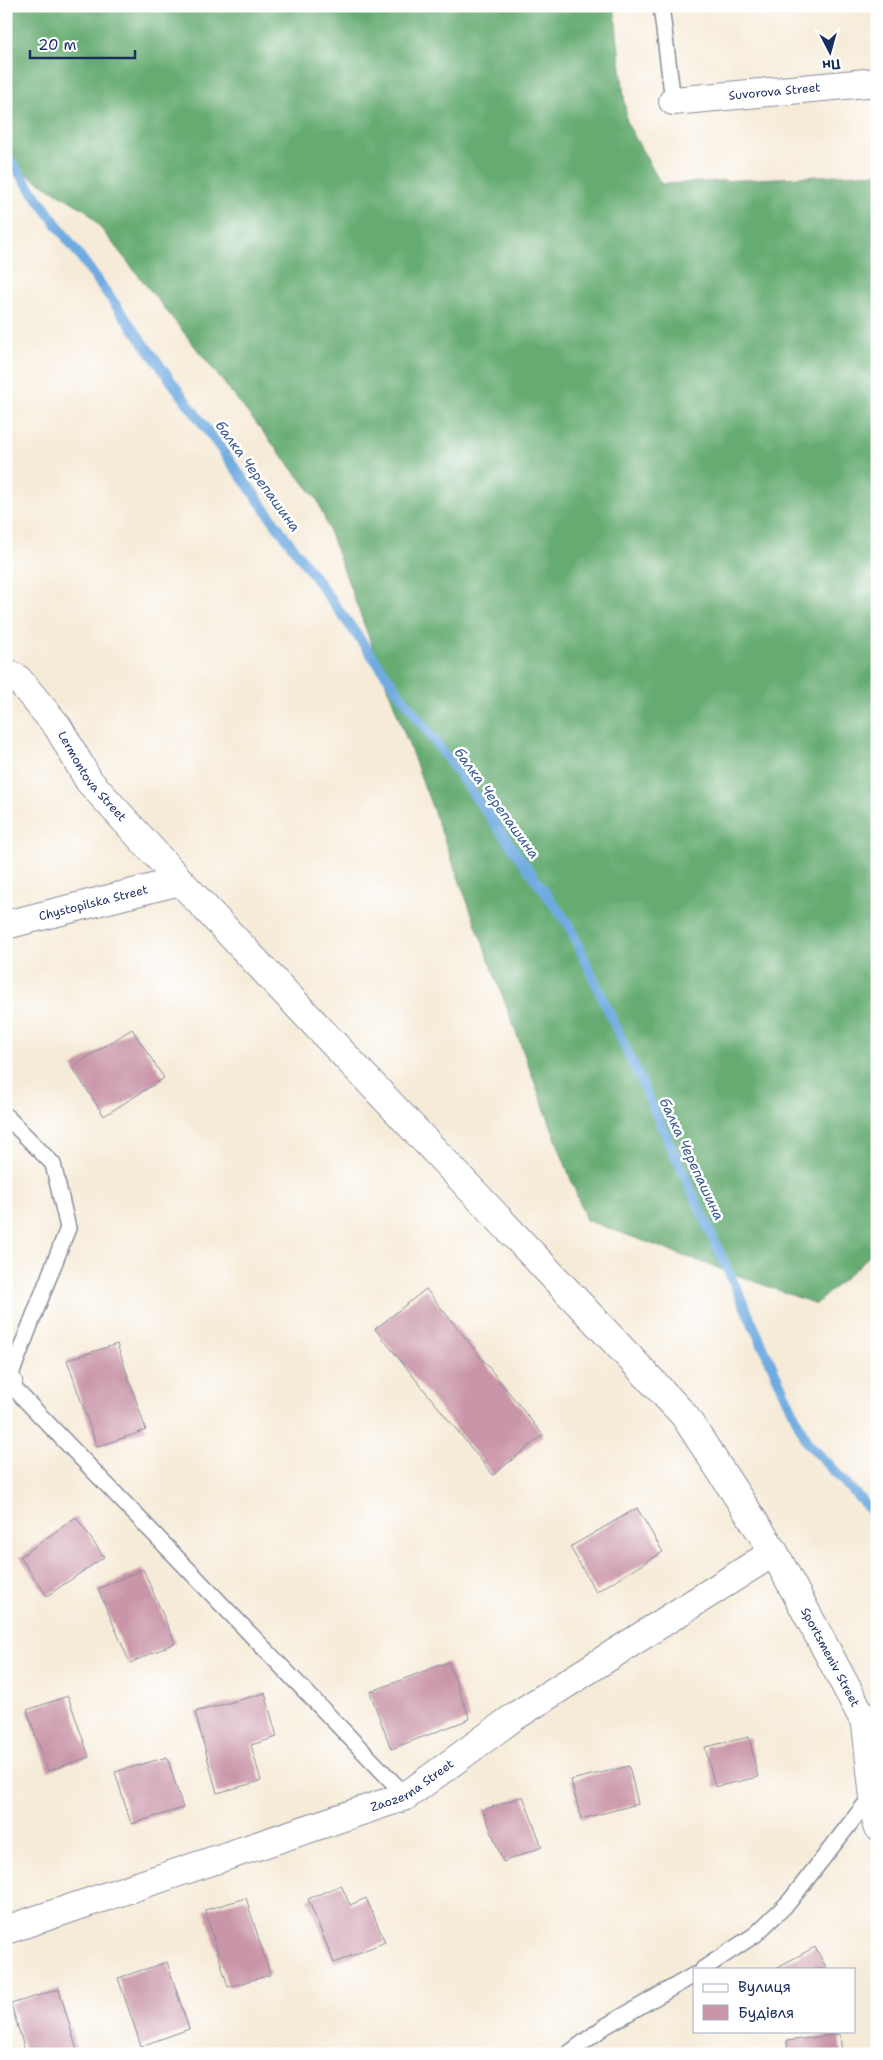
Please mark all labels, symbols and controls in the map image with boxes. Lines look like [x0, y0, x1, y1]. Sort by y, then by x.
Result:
scale bar [30, 28, 135, 60]
north arrow [806, 28, 856, 78]
text: 20 m [38, 35, 77, 55]
text: Пн [821, 55, 841, 75]
street label: Suvorova Street [728, 79, 821, 104]
water label: балка Черепашина [212, 417, 304, 535]
street label: Lermontova Street [54, 728, 130, 825]
water label: балка Черепашина [451, 744, 543, 862]
street label: Chystopilska Street [37, 881, 149, 924]
water label: балка Черепашина [656, 1095, 728, 1223]
street label: Sportsmeniv Street [797, 1605, 863, 1710]
street label: Zaozerna Street [368, 1756, 457, 1815]
legend [693, 1968, 856, 2032]
text: Вулиця [738, 1977, 791, 1997]
text: Будівля [738, 2003, 794, 2023]

